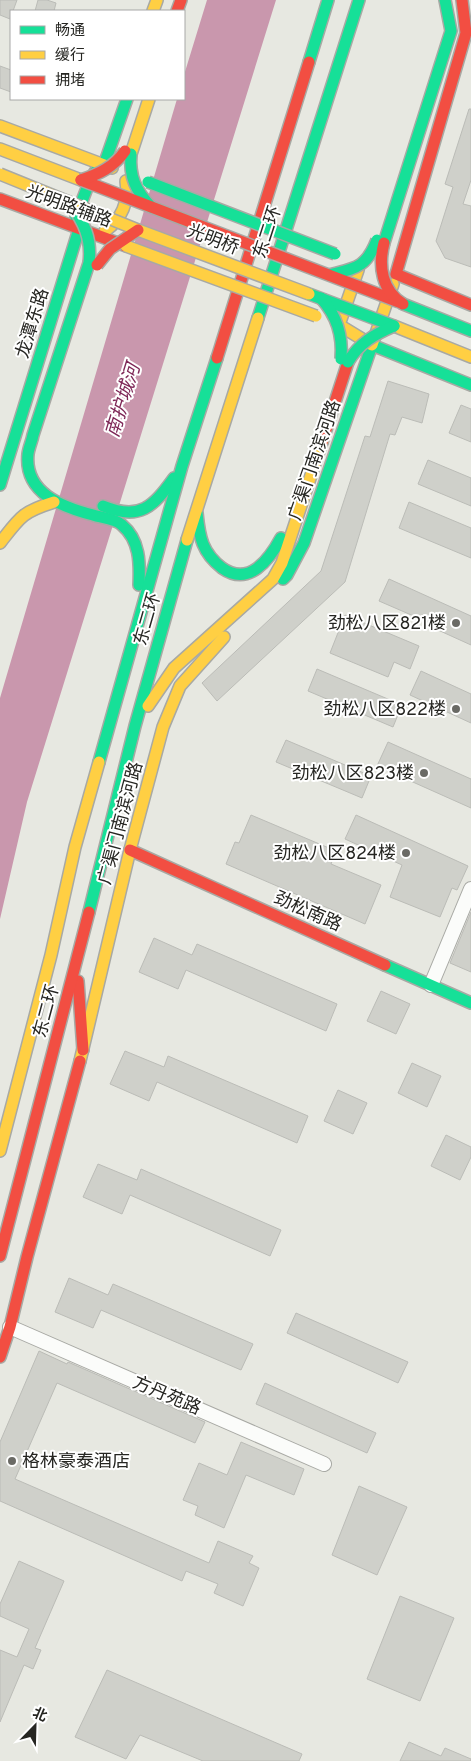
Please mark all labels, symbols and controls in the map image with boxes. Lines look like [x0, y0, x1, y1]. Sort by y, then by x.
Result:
legend [10, 10, 185, 100]
text: 畅通 [55, 22, 85, 41]
text: 缓行 [55, 47, 85, 66]
text: 拥堵 [55, 72, 85, 91]
street label: 光明路辅路 [22, 181, 115, 234]
street label: 东二环 [249, 203, 288, 262]
street label: 光明桥 [183, 220, 242, 261]
street label: 龙潭东路 [12, 286, 55, 361]
water label: 南护城河 [101, 357, 148, 440]
street label: 广渠门南滨河路 [284, 397, 347, 524]
street label: 东二环 [130, 590, 167, 649]
place label: 劲松八区821楼 [328, 613, 446, 636]
marker: 劲松八区821楼 [450, 617, 462, 629]
place label: 劲松八区822楼 [323, 699, 446, 722]
marker: 劲松八区822楼 [450, 703, 462, 715]
street label: 广渠门南滨河路 [94, 760, 149, 887]
place label: 劲松八区823楼 [292, 763, 414, 786]
marker: 劲松八区823楼 [418, 767, 430, 779]
place label: 劲松八区824楼 [273, 843, 396, 866]
marker: 劲松八区824楼 [400, 847, 412, 859]
street label: 劲松南路 [270, 887, 345, 938]
street label: 东二环 [29, 982, 66, 1040]
street label: 方丹苑路 [129, 1372, 204, 1421]
place label: 格林豪泰酒店 [22, 1451, 130, 1474]
marker: 格林豪泰酒店 [6, 1455, 18, 1467]
north arrow [10, 1701, 60, 1751]
text: 北 [30, 1705, 49, 1726]

